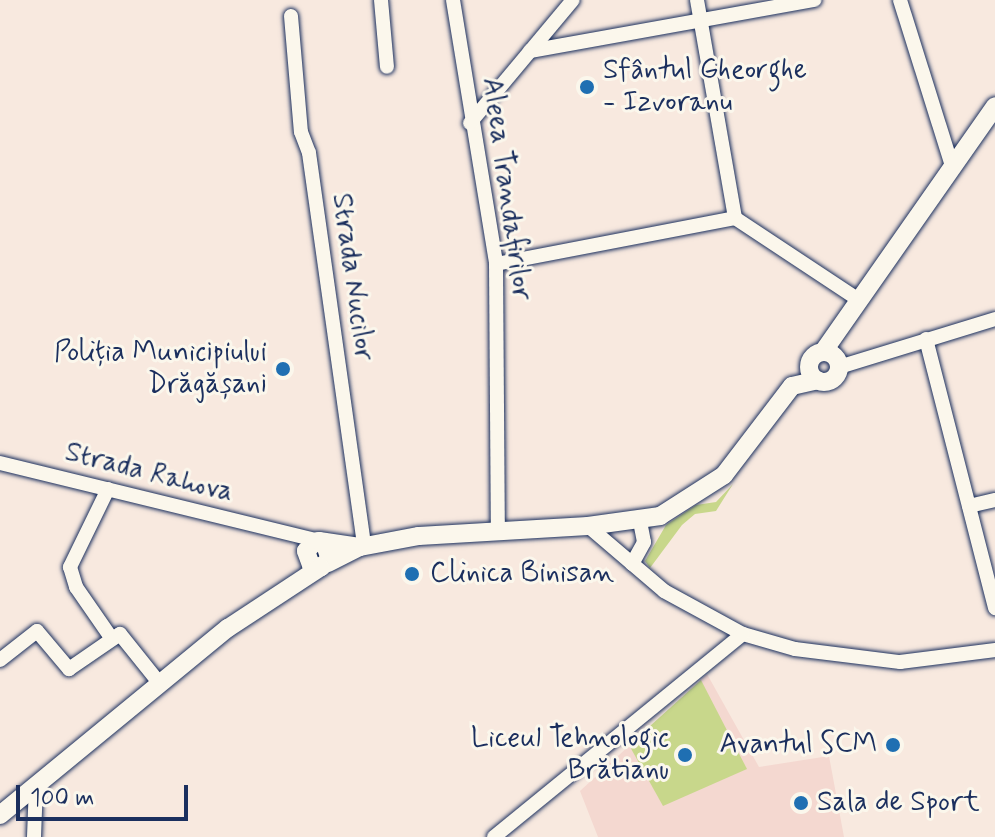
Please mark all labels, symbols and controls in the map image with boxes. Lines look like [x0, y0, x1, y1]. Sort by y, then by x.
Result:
place label: Sfântul Gheorghe - Izvoranu [603, 54, 811, 120]
street label: Aleea Trandafirilor [474, 76, 538, 302]
marker: Sfântul Gheorghe - Izvoranu [578, 78, 596, 96]
street label: Strada Nucilor [324, 192, 380, 362]
place label: Poliția Municipiului Drăgășani [54, 336, 267, 402]
marker: Poliția Municipiului Drăgășani [274, 360, 292, 378]
street label: Strada Rahova [62, 436, 236, 510]
place label: Clinica Binisan [430, 557, 609, 591]
marker: Clinica Binisan [401, 563, 423, 585]
place label: Liceul Tehnologic Brătianu [471, 722, 669, 788]
place label: Avantul SCM [722, 728, 877, 762]
marker: Avantul SCM [884, 736, 902, 754]
marker: Liceul Tehnologic Brătianu [676, 746, 694, 764]
scale bar [20, 769, 192, 819]
text: 100 m [30, 783, 94, 814]
place label: Sala de Sport [817, 786, 978, 820]
marker: Sala de Sport [792, 794, 810, 812]

